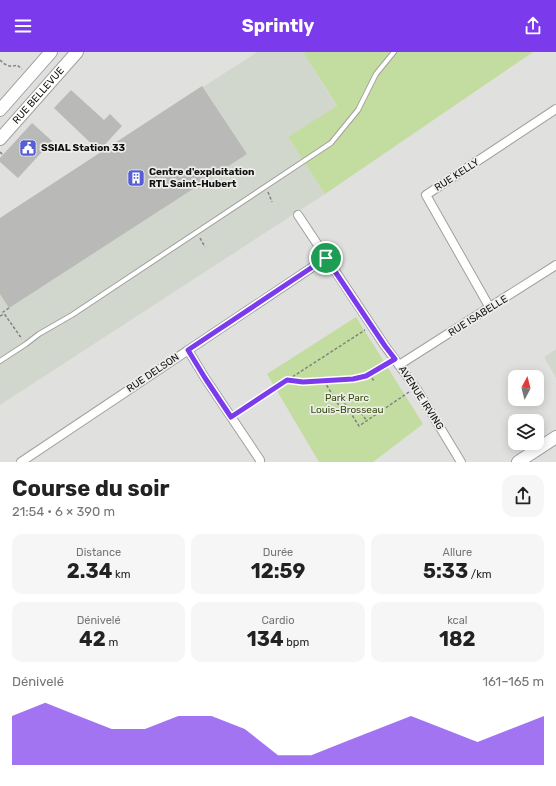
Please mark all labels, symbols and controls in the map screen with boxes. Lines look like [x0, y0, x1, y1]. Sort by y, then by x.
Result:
icon: menu [12, 15, 34, 37]
text: Sprintly [242, 15, 314, 37]
icon: share [522, 15, 544, 37]
street label: RUE BELLEVUE [10, 65, 67, 126]
public building icon: SSIAL Station 33 [18, 138, 38, 158]
place label: SSIAL Station 33 [41, 142, 125, 154]
street label: RUE KELLY [432, 156, 482, 194]
place label: Centre d'exploitation RTL Saint-Hubert [149, 166, 254, 190]
building icon: Centre d'exploitation RTL Saint-Hubert [126, 168, 146, 188]
pin [309, 241, 343, 275]
icon: arrive [315, 247, 337, 269]
street label: RUE ISABELLE [446, 293, 510, 339]
street label: RUE DELSON [125, 351, 182, 395]
street label: AVENUE IRVING [396, 364, 446, 432]
north arrow [508, 370, 544, 406]
map controls [508, 370, 544, 450]
park label: Park Parc Louis-Brosseau [311, 392, 383, 416]
button: layers [508, 414, 544, 450]
text: Course du soir [12, 475, 169, 502]
button: share [502, 475, 544, 517]
text: 21:54 · 6 × 390 m [12, 504, 115, 519]
text: Distance [76, 546, 121, 559]
text: Durée [263, 546, 293, 559]
text: Allure [443, 546, 472, 559]
text: 2.34 [67, 559, 112, 583]
text: 12:59 [251, 559, 305, 583]
text: 5:33 [423, 559, 468, 583]
text: km [112, 568, 131, 581]
text: /km [468, 568, 492, 581]
text: Dénivelé [77, 614, 121, 627]
text: Cardio [262, 614, 294, 627]
text: kcal [447, 614, 467, 627]
text: 42 [79, 627, 106, 651]
text: 134 [247, 627, 284, 651]
text: 182 [439, 627, 476, 651]
text: m [106, 636, 118, 649]
text: bpm [284, 636, 309, 649]
text: Dénivelé [12, 674, 64, 689]
text: 161–165 m [482, 674, 544, 689]

